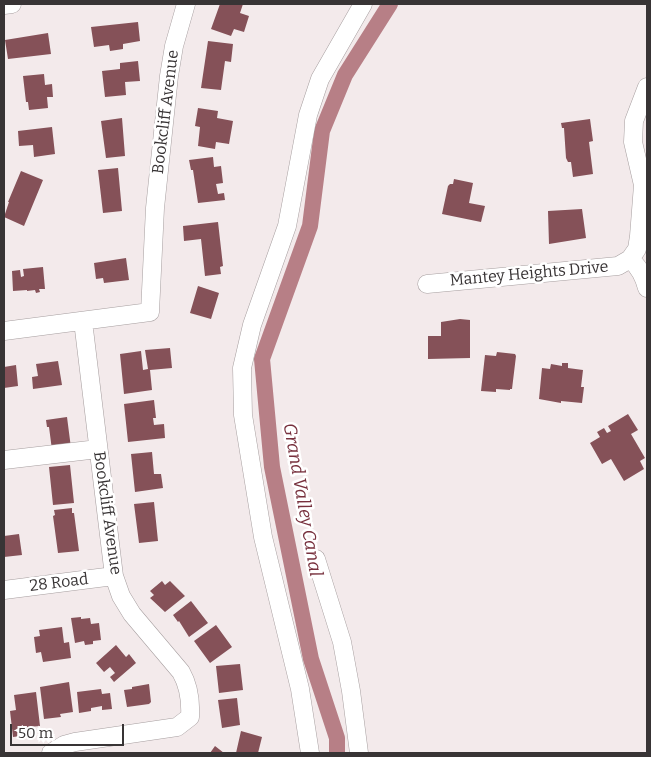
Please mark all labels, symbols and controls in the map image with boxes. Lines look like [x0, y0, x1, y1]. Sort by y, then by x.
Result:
street label: Bookcliff Avenue [149, 49, 183, 175]
street label: Mantey Heights Drive [449, 258, 609, 290]
water label: Grand Valley Canal [278, 422, 326, 578]
street label: Bookcliff Avenue [89, 450, 125, 576]
street label: 28 Road [28, 570, 90, 596]
scale bar [12, 714, 126, 746]
text: 50 m [18, 724, 53, 742]

